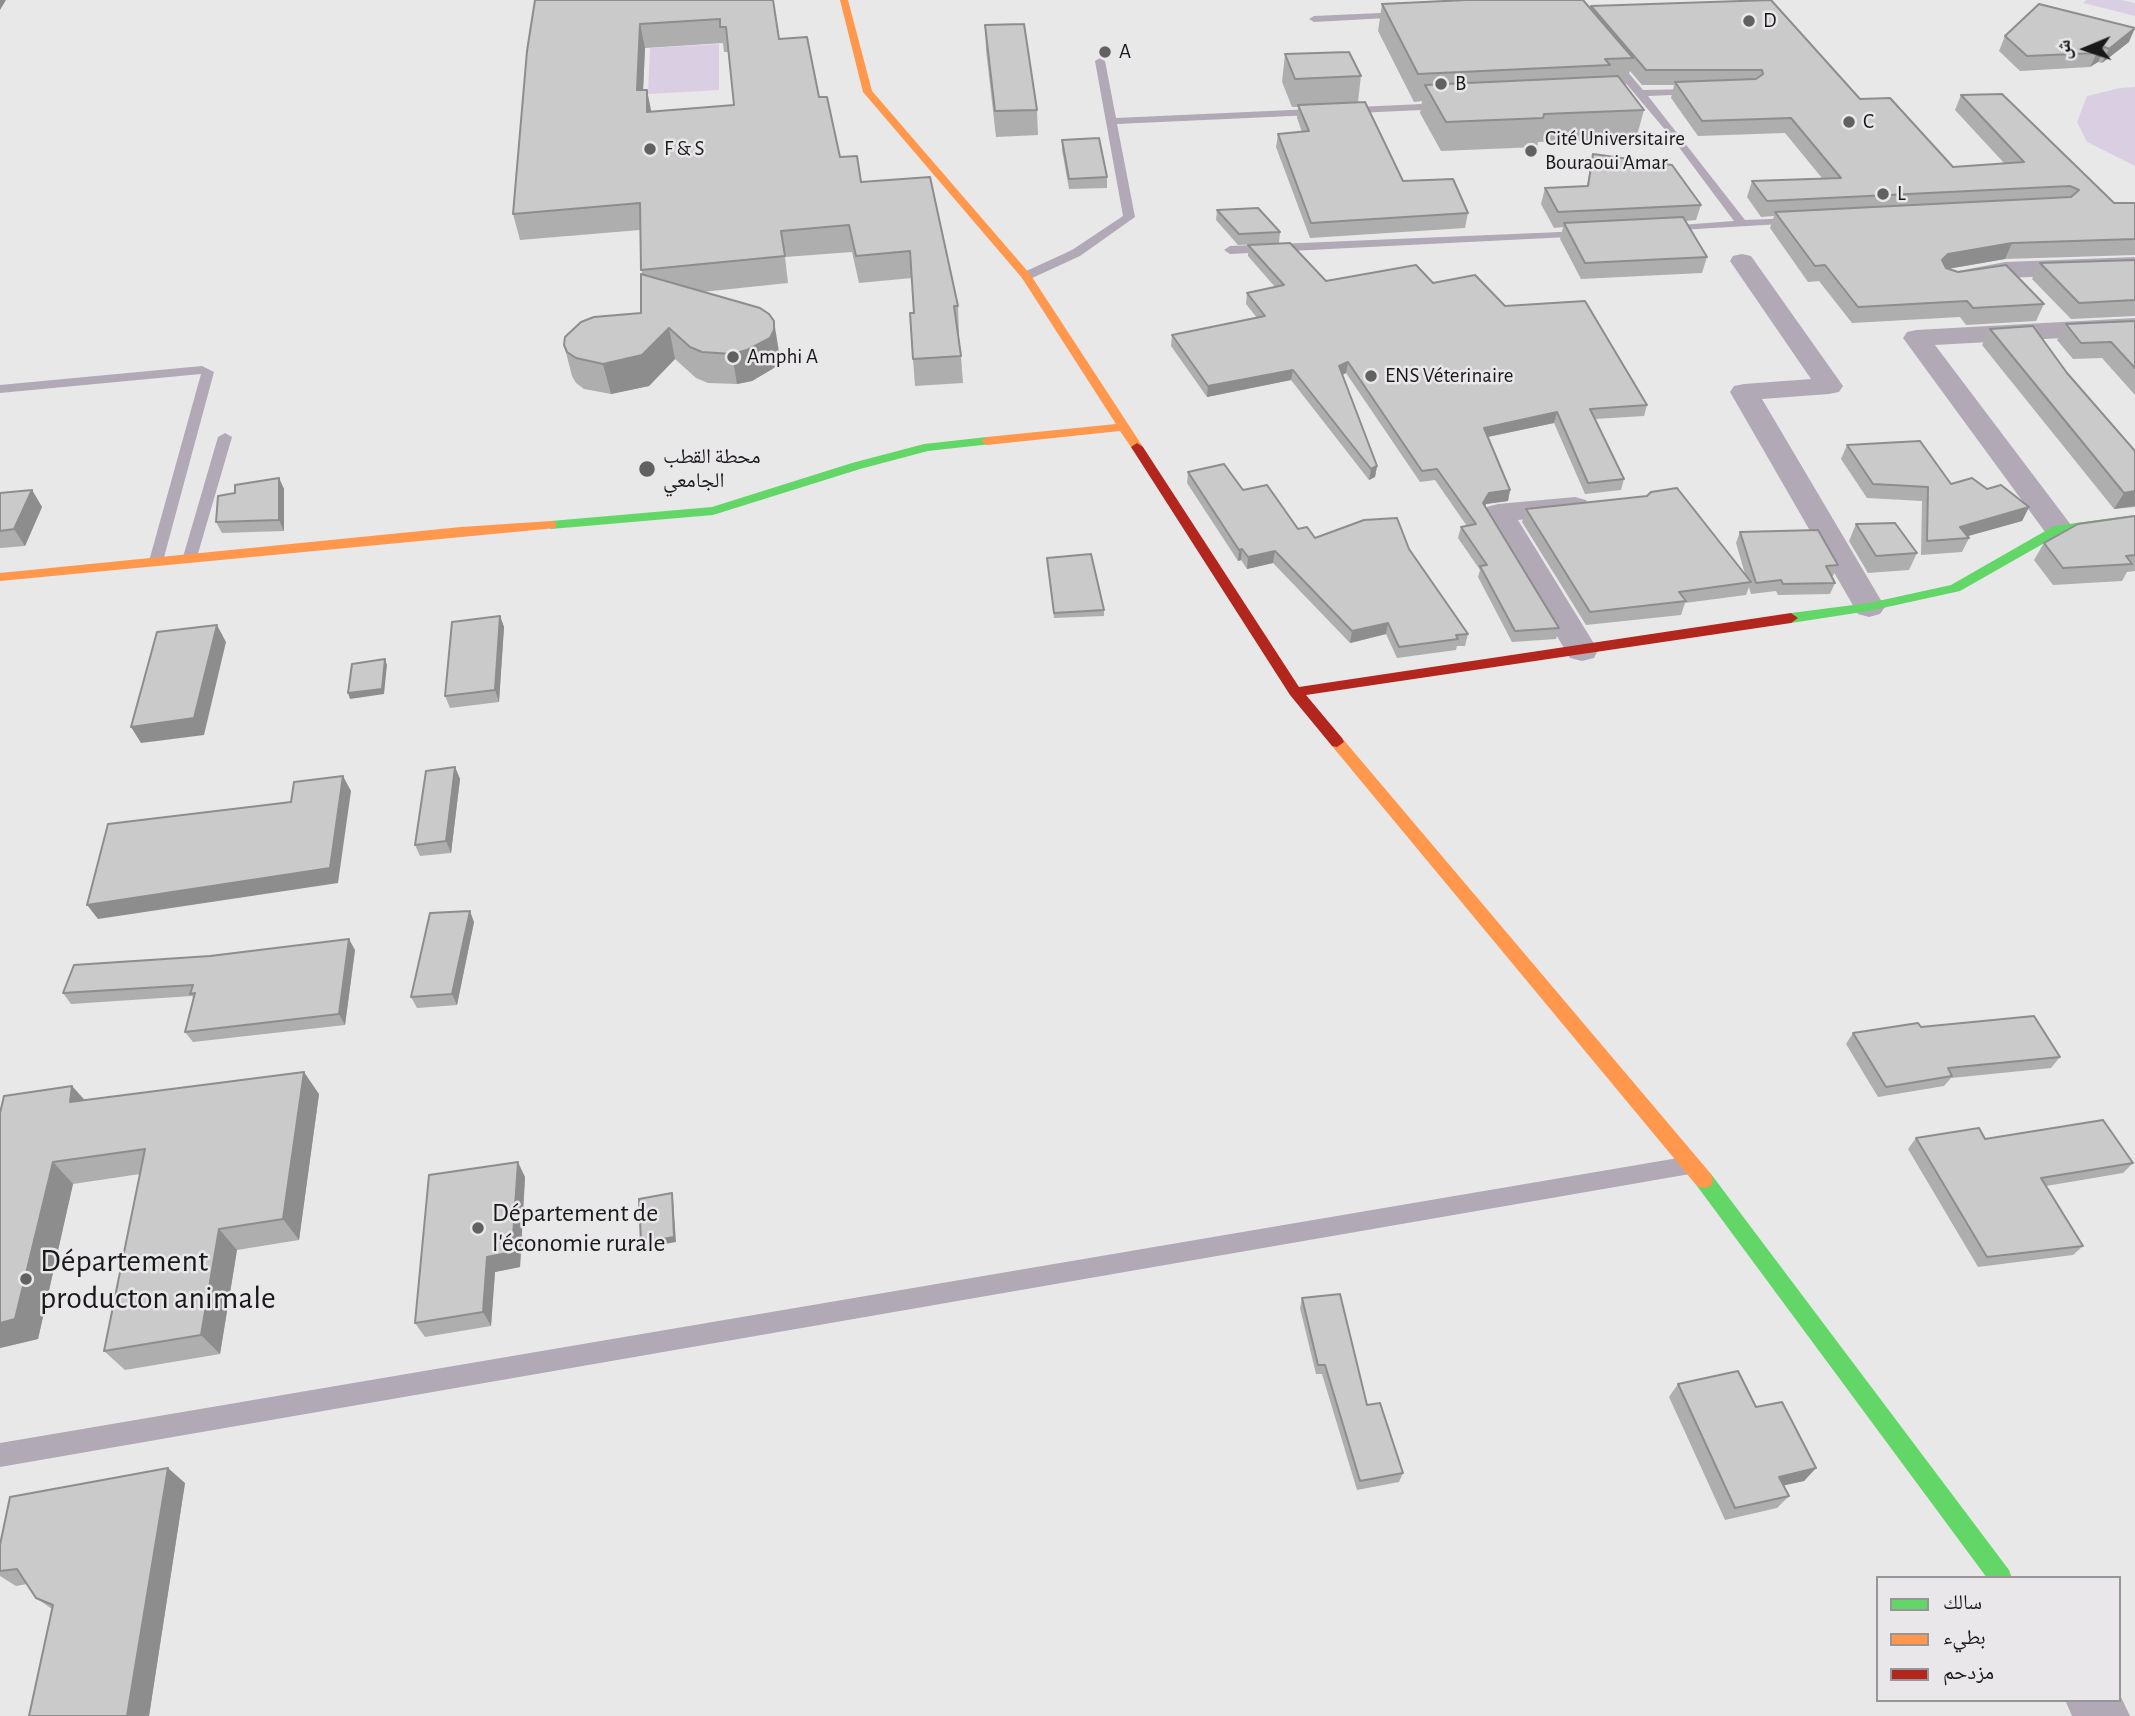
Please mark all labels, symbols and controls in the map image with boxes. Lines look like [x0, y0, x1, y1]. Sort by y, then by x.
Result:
place label: D [1763, 8, 1777, 34]
marker: D [1741, 13, 1757, 29]
north arrow [2051, 14, 2121, 84]
place label: A [1119, 39, 1131, 65]
text: ش [2055, 39, 2074, 60]
marker: A [1097, 44, 1113, 60]
place label: B [1455, 71, 1466, 97]
marker: B [1433, 76, 1449, 92]
place label: C [1863, 109, 1874, 135]
marker: C [1841, 114, 1857, 130]
place label: Cité Universitaire Bouraoui Amar [1545, 126, 1685, 176]
place label: F & S [664, 136, 705, 162]
marker: F & S [642, 141, 658, 157]
marker: Cité Universitaire Bouraoui Amar [1523, 143, 1539, 159]
place label: L [1897, 181, 1906, 207]
marker: L [1875, 186, 1891, 202]
place label: Amphi A [747, 344, 818, 370]
marker: Amphi A [725, 349, 741, 365]
place label: ENS Véterinaire [1385, 363, 1513, 389]
marker: ENS Véterinaire [1363, 368, 1379, 384]
place label: محطة القطب الجامعي [663, 444, 761, 494]
marker: محطة القطب الجامعي [637, 459, 657, 479]
place label: Département de l'économie rurale [492, 1197, 666, 1258]
marker: Département de l'économie rurale [470, 1220, 486, 1236]
place label: Département producton animale [40, 1242, 276, 1317]
marker: Département producton animale [18, 1271, 34, 1287]
legend [1876, 1576, 2121, 1702]
text: سالك [1943, 1592, 1982, 1613]
text: بطيء [1943, 1627, 1986, 1648]
text: مزدحم [1943, 1662, 1994, 1683]

